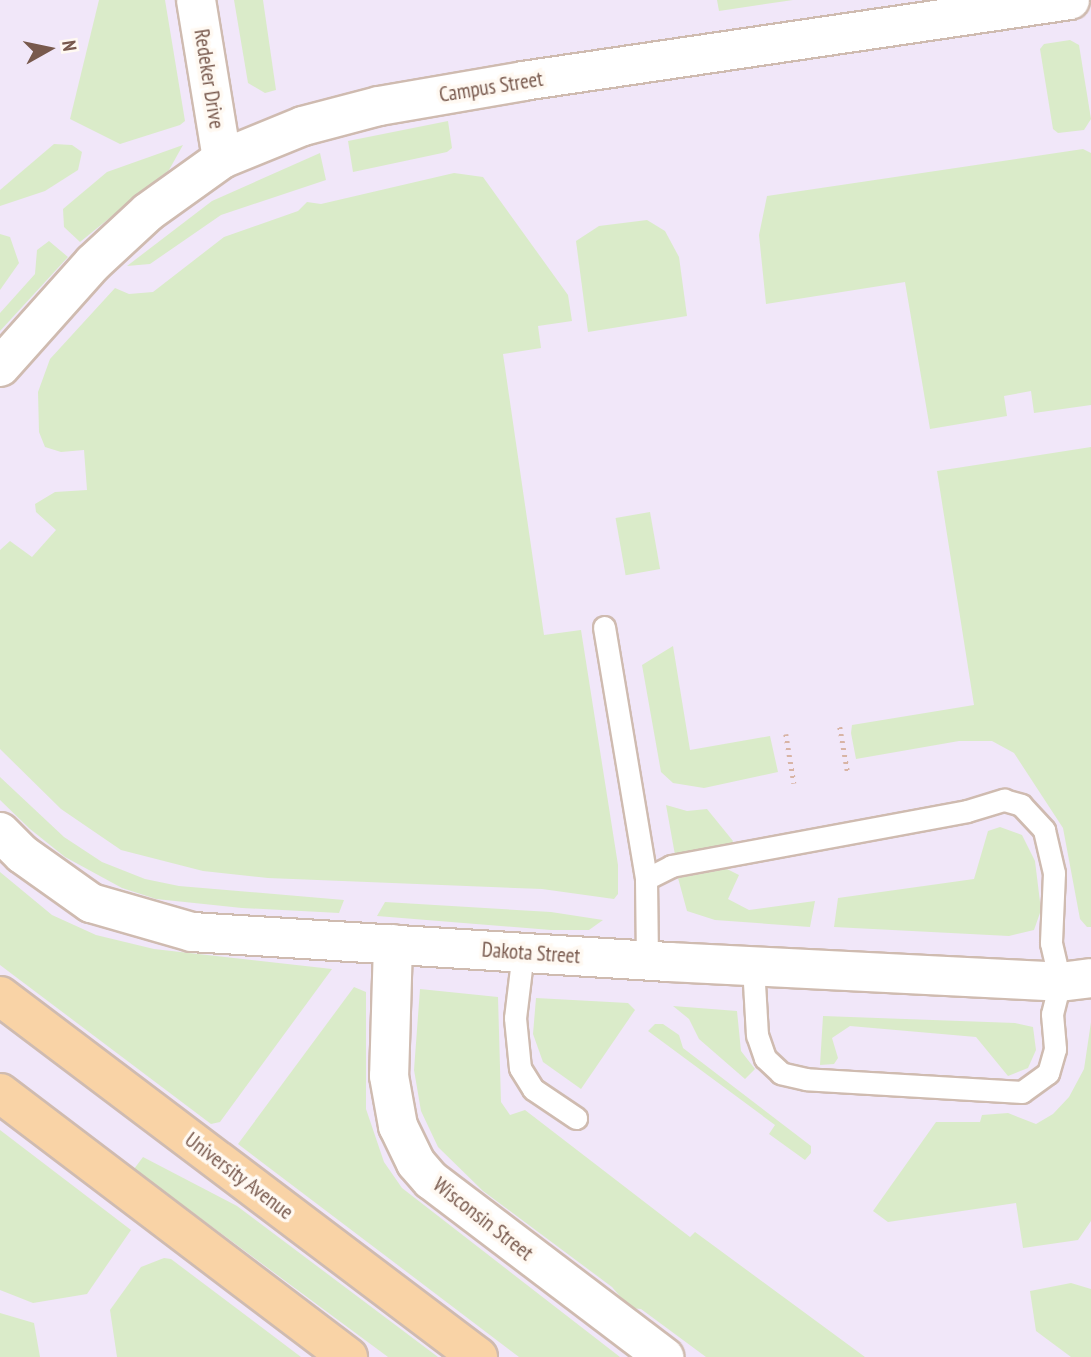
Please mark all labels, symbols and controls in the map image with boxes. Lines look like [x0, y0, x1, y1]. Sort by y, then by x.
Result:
north arrow [14, 14, 84, 84]
street label: Redeker Drive [189, 27, 229, 131]
text: N [57, 39, 82, 53]
street label: Campus Street [437, 66, 545, 108]
street label: Dakota Street [481, 937, 581, 969]
street label: University Avenue [179, 1127, 299, 1225]
street label: Wisconsin Street [428, 1172, 538, 1266]

